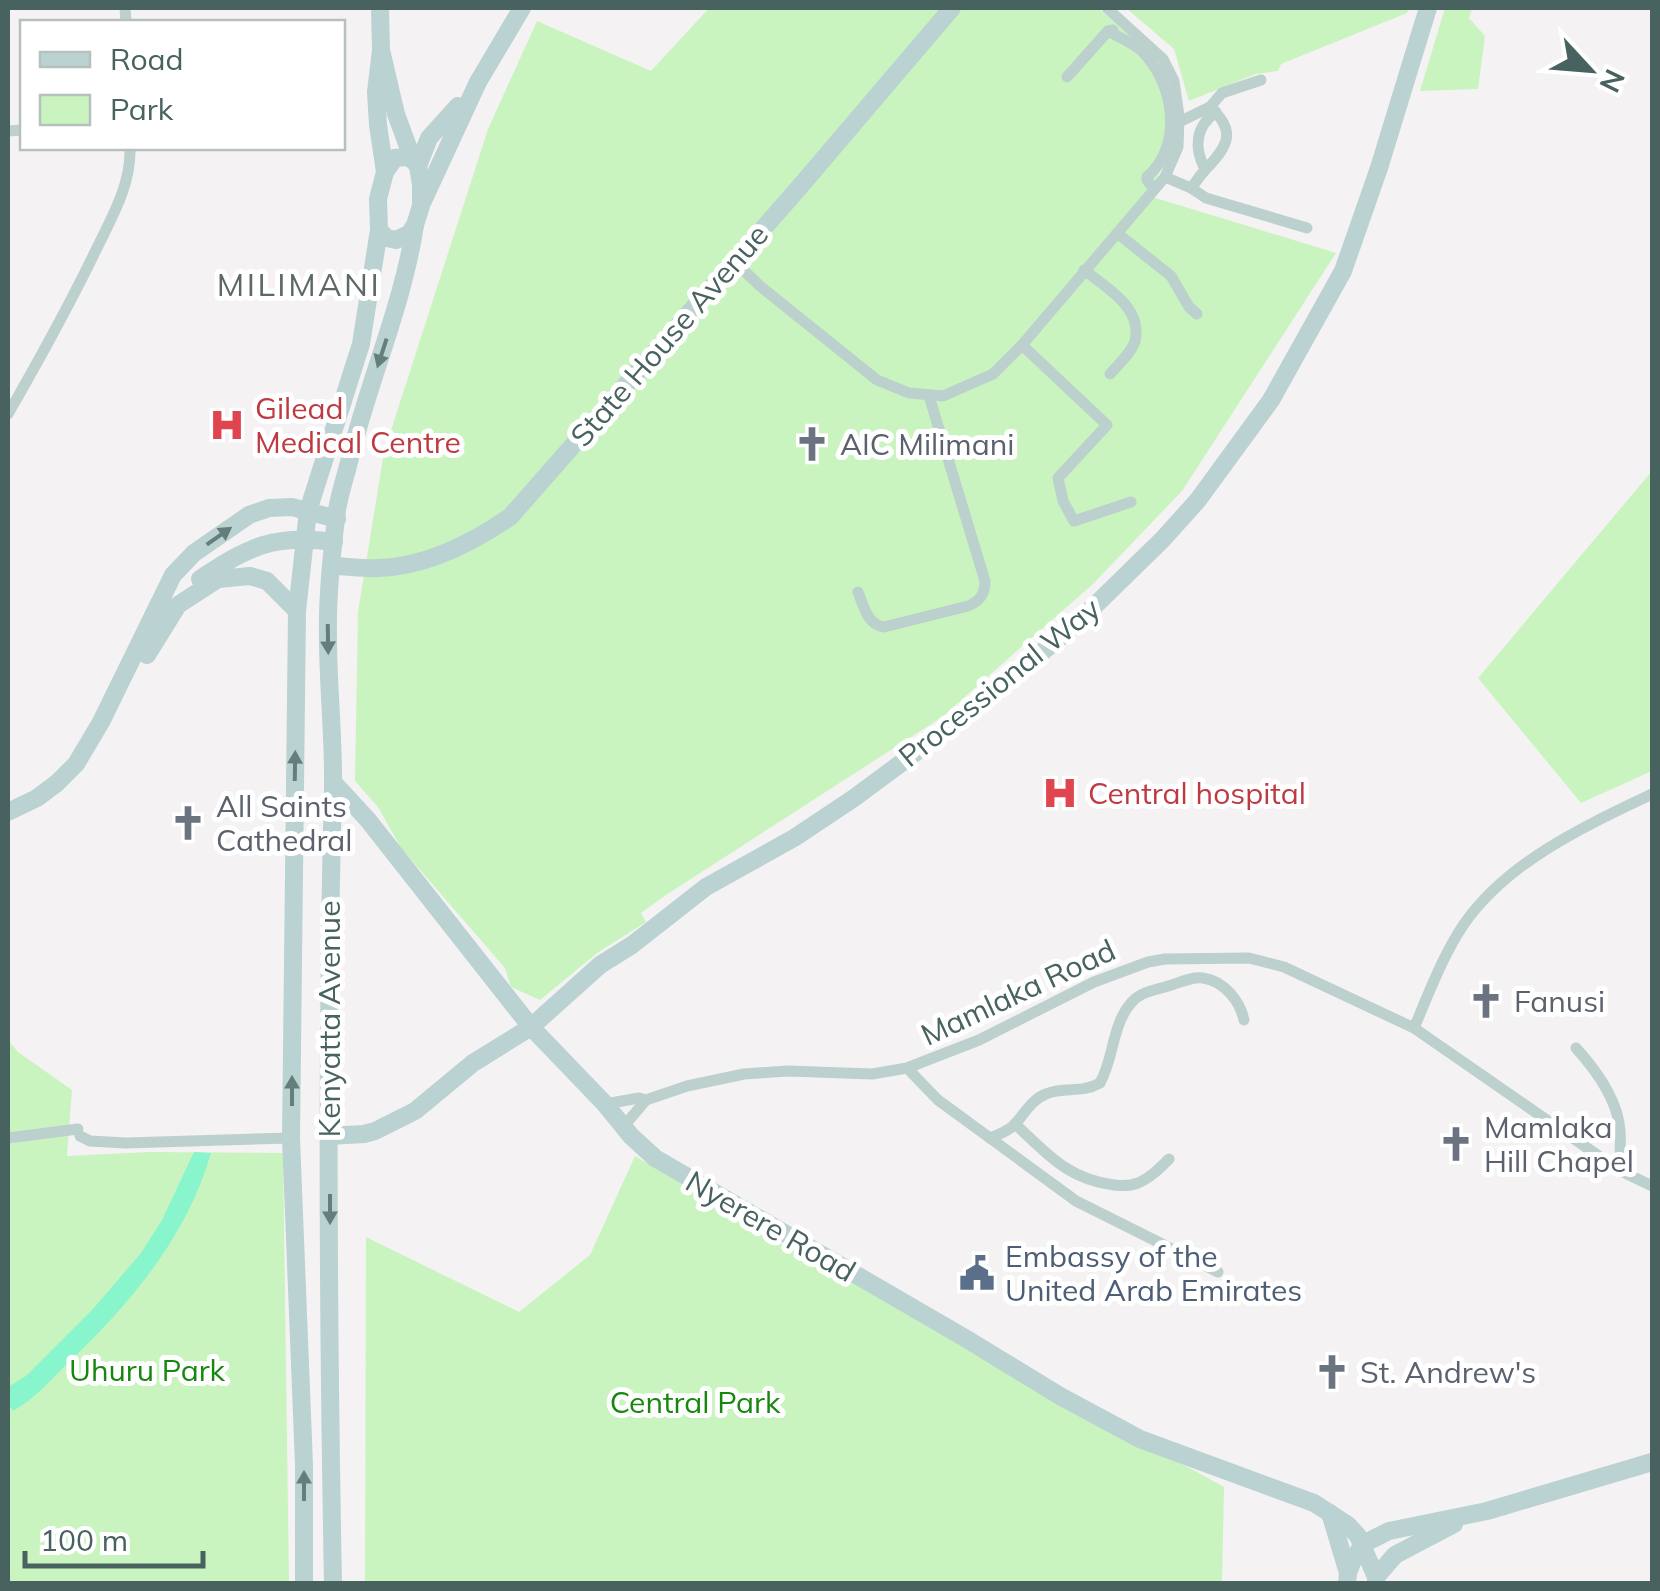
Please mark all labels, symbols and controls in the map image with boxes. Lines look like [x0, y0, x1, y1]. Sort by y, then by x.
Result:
legend [20, 20, 345, 150]
north arrow [1540, 20, 1640, 120]
text: Road [110, 40, 184, 78]
text: N [1593, 64, 1633, 98]
text: Park [110, 90, 174, 128]
street label: State House Avenue [562, 216, 776, 454]
district label: MILIMANI [217, 264, 381, 304]
one-way arrow [373, 339, 388, 369]
place label: Gilead Medical Centre [255, 389, 461, 461]
hospital icon: Gilead Medical Centre [208, 406, 246, 444]
church icon: AIC Milimani [793, 425, 831, 463]
place label: AIC Milimani [840, 425, 1014, 463]
one-way arrow [206, 526, 232, 546]
street label: Processional Way [891, 589, 1107, 775]
one-way arrow [320, 624, 336, 656]
one-way arrow [287, 750, 303, 782]
hospital icon: Central hospital [1041, 774, 1079, 812]
place label: Central hospital [1088, 774, 1306, 812]
place label: All Saints Cathedral [216, 787, 352, 859]
church icon: All Saints Cathedral [169, 804, 207, 842]
street label: Kenyatta Avenue [310, 901, 348, 1138]
street label: Mamlaka Road [915, 930, 1121, 1054]
church icon: Fanusi [1467, 982, 1505, 1020]
place label: Fanusi [1514, 982, 1605, 1020]
one-way arrow [284, 1075, 300, 1107]
place label: Mamlaka Hill Chapel [1484, 1108, 1634, 1180]
church icon: Mamlaka Hill Chapel [1437, 1125, 1475, 1163]
street label: Nyerere Road [679, 1162, 863, 1290]
one-way arrow [321, 1194, 337, 1226]
place label: Embassy of the United Arab Emirates [1005, 1237, 1302, 1309]
public building icon: Embassy of the United Arab Emirates [958, 1254, 996, 1292]
park label: Uhuru Park [69, 1351, 226, 1389]
church icon: St. Andrew's [1313, 1353, 1351, 1391]
place label: St. Andrew's [1360, 1353, 1536, 1391]
park label: Central Park [610, 1383, 781, 1421]
one-way arrow [296, 1470, 312, 1502]
scale bar [25, 1506, 202, 1568]
text: 100 m [40, 1521, 128, 1559]

